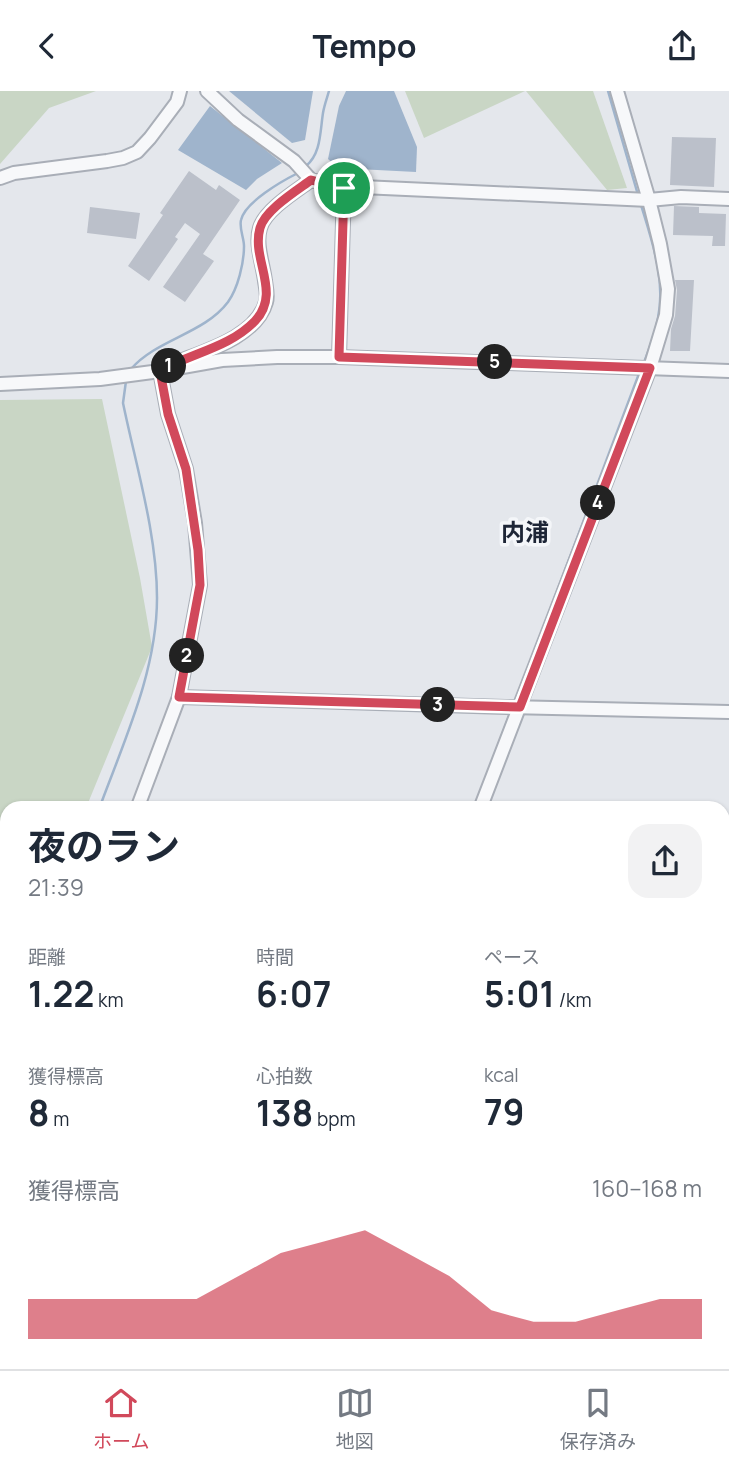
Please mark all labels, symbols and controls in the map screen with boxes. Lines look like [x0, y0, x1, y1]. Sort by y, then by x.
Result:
text: Tempo [313, 24, 416, 68]
icon: back [28, 27, 66, 65]
icon: share [663, 27, 701, 65]
pin [314, 158, 374, 218]
icon: arrive [325, 169, 363, 207]
pin: 5 [477, 345, 512, 379]
text: 5 [489, 348, 500, 374]
pin: 1 [152, 349, 186, 383]
text: 1 [164, 352, 173, 378]
pin: 4 [580, 485, 616, 521]
text: 4 [592, 489, 603, 515]
district label: 内浦 [501, 515, 549, 548]
pin: 2 [170, 639, 204, 673]
text: 2 [181, 642, 192, 668]
pin: 3 [420, 687, 456, 723]
text: 3 [432, 691, 443, 717]
text: 夜のラン [28, 819, 180, 871]
button: share [628, 824, 702, 898]
text: 21:39 [28, 871, 84, 903]
text: 距離 [28, 944, 66, 970]
text: 時間 [256, 944, 294, 970]
text: ペース [484, 944, 540, 970]
text: 1.22 [28, 970, 94, 1018]
text: 6:07 [256, 970, 331, 1018]
text: 5:01 [484, 970, 555, 1018]
text: km [94, 987, 124, 1013]
text: /km [555, 987, 592, 1013]
text: kcal [484, 1062, 519, 1088]
text: 獲得標高 [28, 1063, 104, 1089]
text: 心拍数 [256, 1063, 313, 1089]
text: 79 [484, 1088, 524, 1136]
text: 8 [28, 1089, 49, 1137]
text: 138 [256, 1089, 313, 1137]
text: m [49, 1106, 69, 1132]
text: bpm [313, 1106, 356, 1132]
text: 160–168 m [592, 1172, 702, 1204]
text: 獲得標高 [28, 1174, 120, 1206]
tab: ホーム [93, 1384, 150, 1454]
tab: 地図 [336, 1384, 374, 1454]
tab: 保存済み [560, 1384, 636, 1454]

